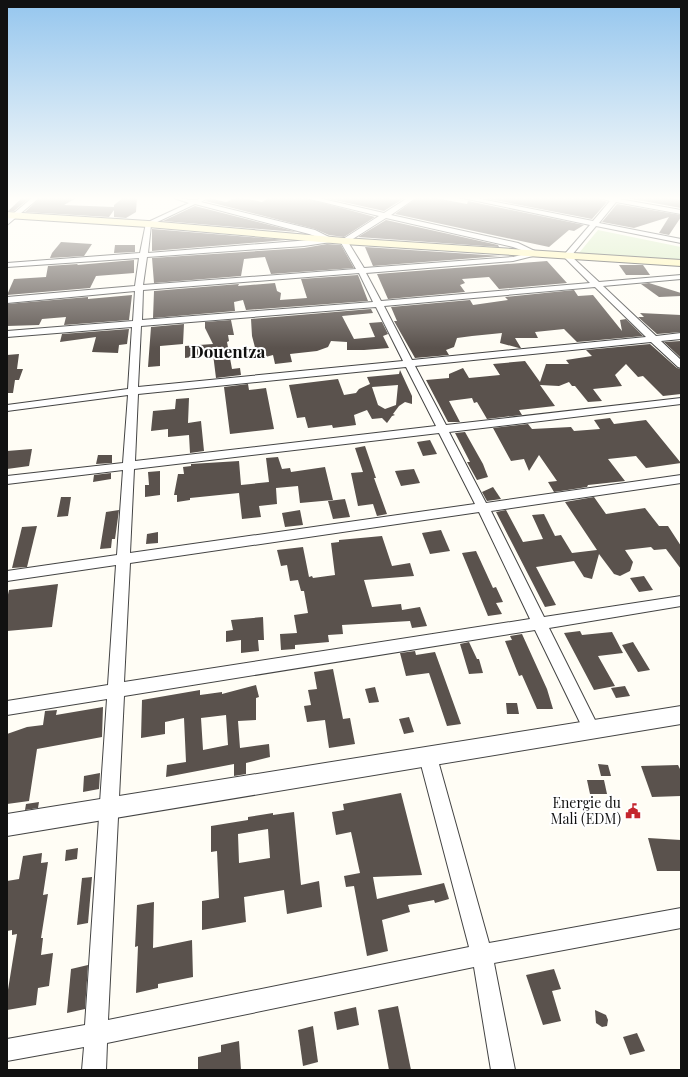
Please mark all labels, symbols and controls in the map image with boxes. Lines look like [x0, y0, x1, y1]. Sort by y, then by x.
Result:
district label: Douentza [191, 340, 266, 362]
place label: Energie du Mali (EDM) [550, 793, 621, 828]
public building icon: Energie du Mali (EDM) [624, 802, 642, 820]

